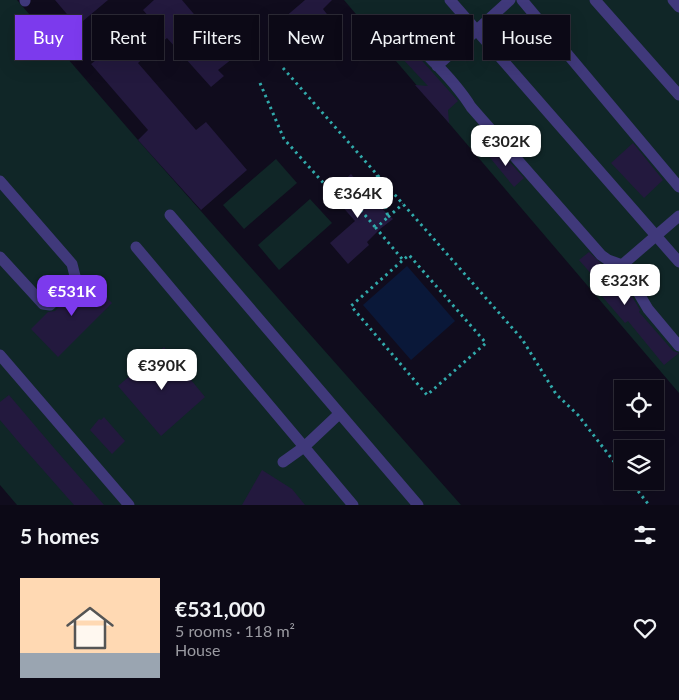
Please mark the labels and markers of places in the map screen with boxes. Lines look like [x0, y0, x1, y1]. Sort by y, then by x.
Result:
pin: €302K [471, 124, 541, 167]
pin: €364K [323, 176, 393, 219]
pin: €323K [590, 264, 660, 306]
pin: €531K [37, 274, 107, 317]
pin: €390K [127, 348, 197, 391]

